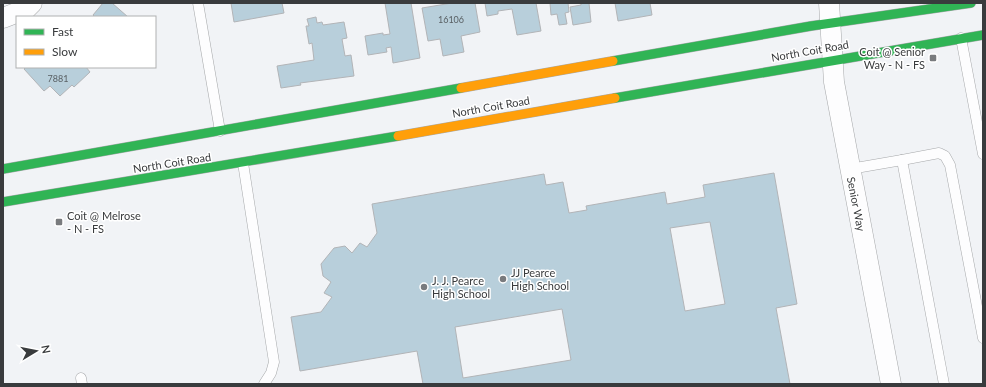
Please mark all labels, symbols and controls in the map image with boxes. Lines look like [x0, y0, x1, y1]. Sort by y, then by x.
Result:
house number: 16106 [438, 14, 464, 25]
legend [16, 16, 156, 68]
text: Fast [52, 24, 74, 39]
street label: North Coit Road [770, 37, 850, 64]
text: Slow [52, 44, 78, 59]
place label: Coit @ Senior Way - N - FS [859, 45, 925, 71]
marker: Coit @ Senior Way - N - FS [928, 53, 938, 63]
house number: 7881 [48, 73, 68, 84]
street label: North Coit Road [451, 93, 531, 120]
street label: North Coit Road [132, 150, 212, 175]
street label: Senior Way [845, 176, 868, 232]
place label: Coit @ Melrose - N - FS [67, 209, 141, 235]
marker: Coit @ Melrose - N - FS [54, 217, 64, 227]
place label: JJ Pearce High School [511, 266, 569, 292]
place label: J. J. Pearce High School [432, 274, 490, 300]
marker: JJ Pearce High School [498, 274, 508, 284]
marker: J. J. Pearce High School [419, 282, 429, 292]
north arrow [16, 331, 56, 371]
text: N [39, 344, 53, 354]

